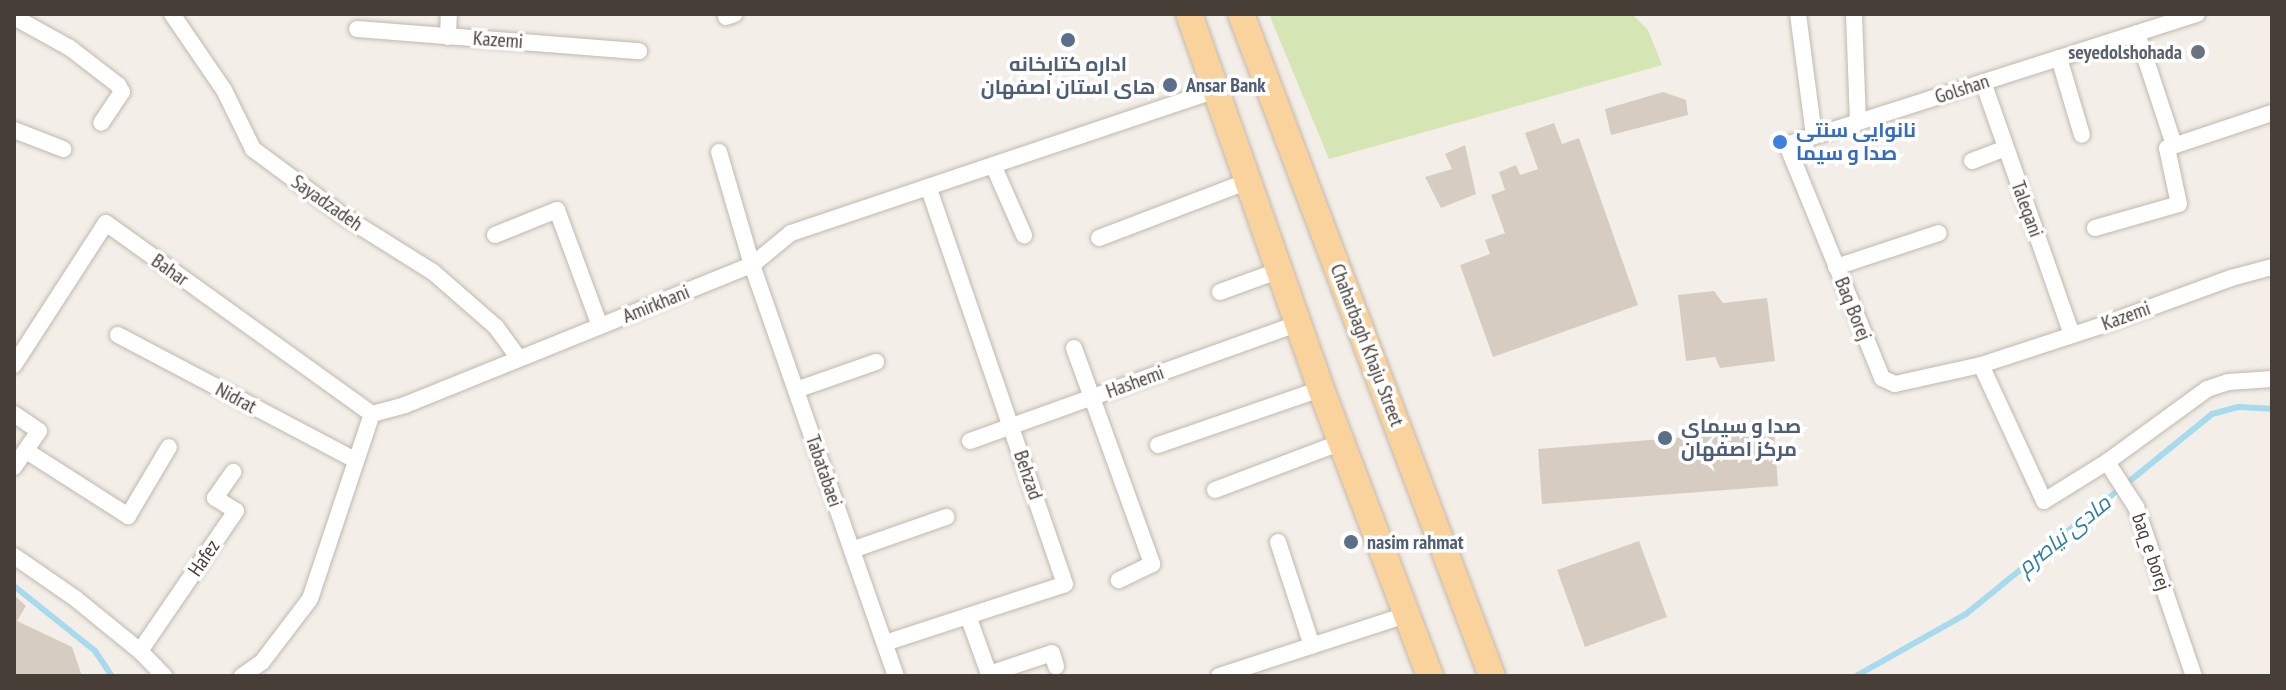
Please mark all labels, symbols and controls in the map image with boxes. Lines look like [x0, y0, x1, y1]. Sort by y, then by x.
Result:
street label: Kazemi [472, 26, 524, 54]
marker: اداره کتابخانه های استان اصفهان [1059, 31, 1077, 49]
place label: seyedolshohada [2068, 40, 2182, 64]
marker: seyedolshohada [2189, 43, 2207, 61]
place label: اداره کتابخانه های استان اصفهان [981, 52, 1155, 99]
street label: Golshan [1932, 69, 1992, 109]
place label: Ansar Bank [1186, 73, 1265, 97]
marker: Ansar Bank [1161, 76, 1179, 94]
place label: نانوایی سنتی صدا و سیما [1796, 118, 1916, 165]
marker: نانوایی سنتی صدا و سیما [1771, 133, 1789, 151]
street label: Sayadzadeh [287, 170, 367, 236]
street label: Taleqani [2006, 178, 2048, 240]
street label: Bahar [147, 249, 193, 291]
street label: Chaharbagh Khaju Street [1325, 260, 1409, 430]
street label: Baq Borej [1829, 274, 1877, 344]
street label: Amirkhani [619, 280, 693, 328]
street label: Kazemi [2098, 296, 2154, 336]
street label: Hashemi [1103, 360, 1167, 404]
street label: Nidrat [211, 377, 261, 419]
place label: صدا و سیمای مرکز اصفهان [1681, 414, 1801, 461]
marker: صدا و سیمای مرکز اصفهان [1656, 429, 1674, 447]
street label: Tabatabaei [800, 432, 848, 510]
street label: Behzad [1008, 447, 1048, 503]
water label: مادی نیاصرم [2012, 489, 2116, 581]
street label: baq_e borej [2127, 510, 2175, 594]
place label: nasim rahmat [1367, 530, 1464, 554]
marker: nasim rahmat [1342, 533, 1360, 551]
street label: Hafez [183, 535, 225, 581]

